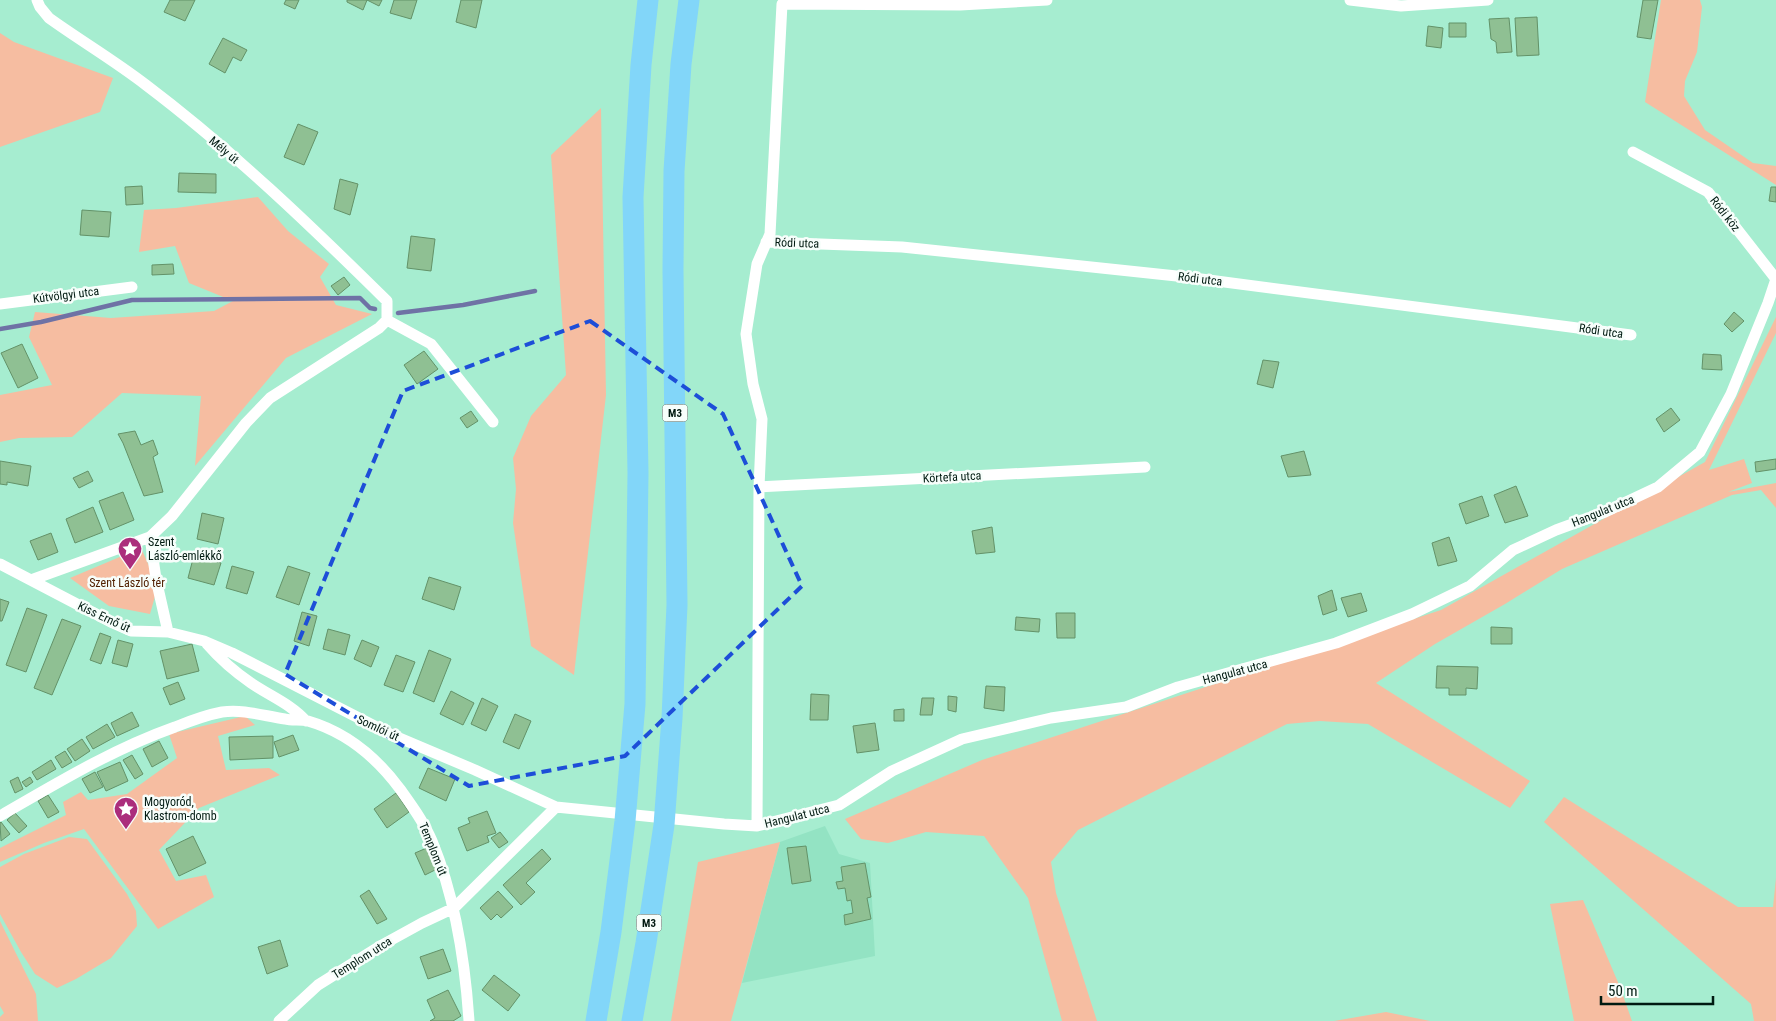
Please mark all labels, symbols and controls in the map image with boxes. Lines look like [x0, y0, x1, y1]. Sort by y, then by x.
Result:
street label: Mély út [206, 134, 242, 167]
street label: Ródi köz [1707, 194, 1743, 234]
street label: Ródi utca [775, 235, 820, 251]
street label: Ródi utca [1177, 269, 1223, 289]
street label: Kútvölgyi utca [32, 284, 100, 306]
street label: Ródi utca [1578, 321, 1624, 341]
road number: M3 [662, 404, 688, 422]
street label: Körtefa utca [922, 468, 982, 486]
street label: Hangulat utca [1570, 492, 1637, 530]
place label: Szent László-emlékkő [148, 535, 222, 563]
place icon: Szent László-emlékkő [117, 536, 143, 570]
park label: Szent László tér [89, 576, 165, 590]
street label: Kiss Ernő út [75, 599, 133, 635]
street label: Hangulat utca [1201, 657, 1269, 687]
street label: Somlói út [355, 712, 402, 744]
place label: Mogyoród, Klastrom-domb [144, 795, 217, 823]
place icon: Mogyoród, Klastrom-domb [113, 796, 139, 830]
street label: Hangulat utca [763, 801, 831, 831]
street label: Templom út [416, 820, 450, 878]
road number: M3 [636, 914, 662, 931]
street label: Templom utca [330, 934, 395, 982]
scale bar [1601, 974, 1714, 1006]
text: 50 m [1608, 982, 1638, 1000]

